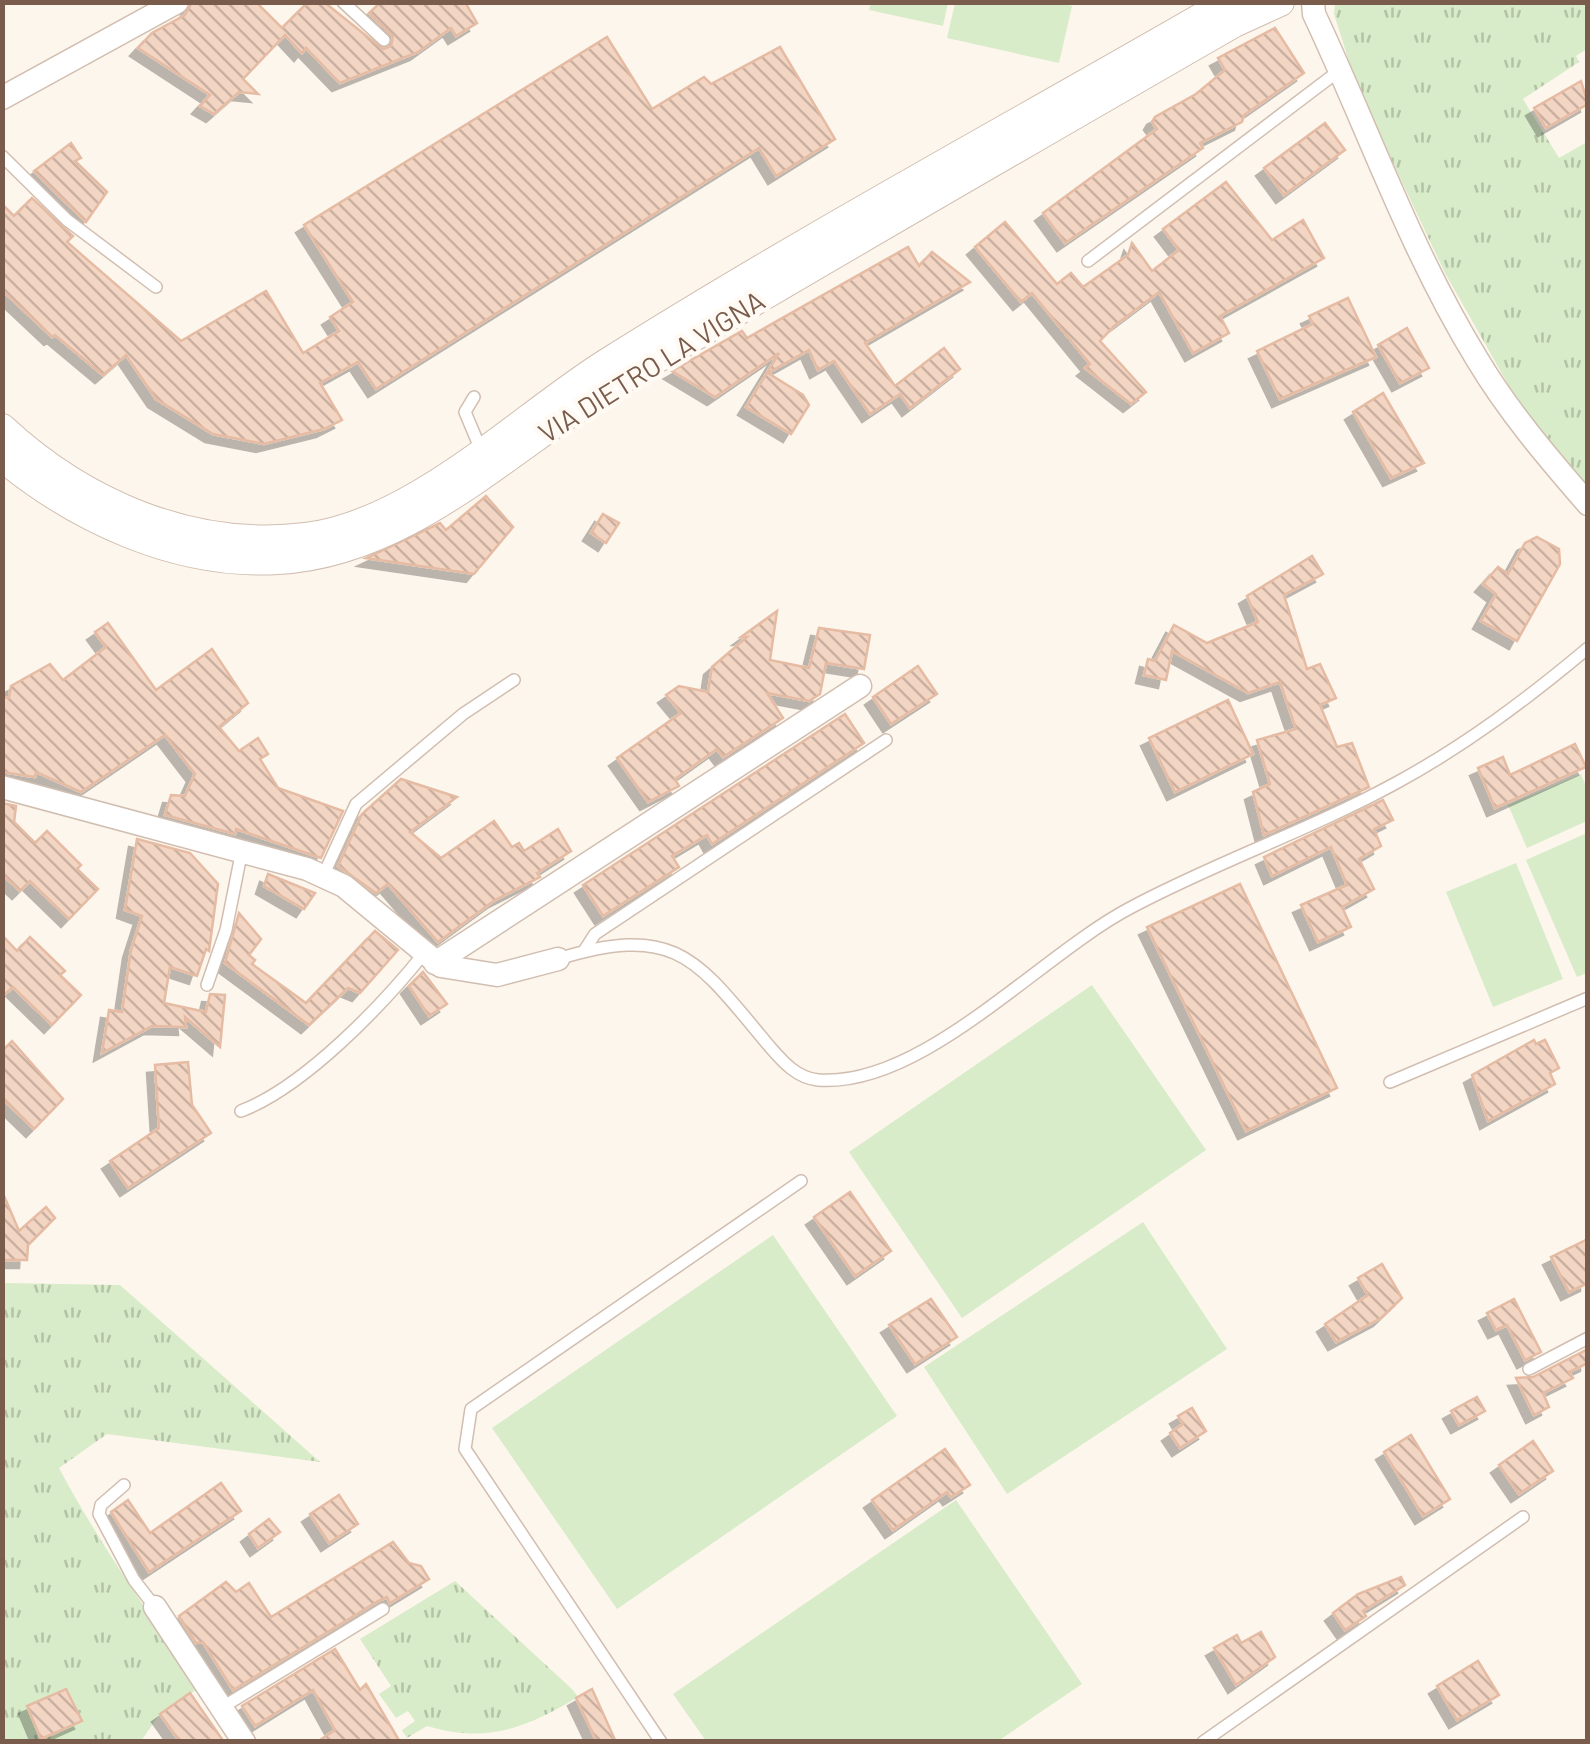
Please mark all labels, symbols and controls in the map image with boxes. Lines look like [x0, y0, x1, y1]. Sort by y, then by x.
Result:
street label: VIA DIETRO LA VIGNA [532, 283, 770, 449]

